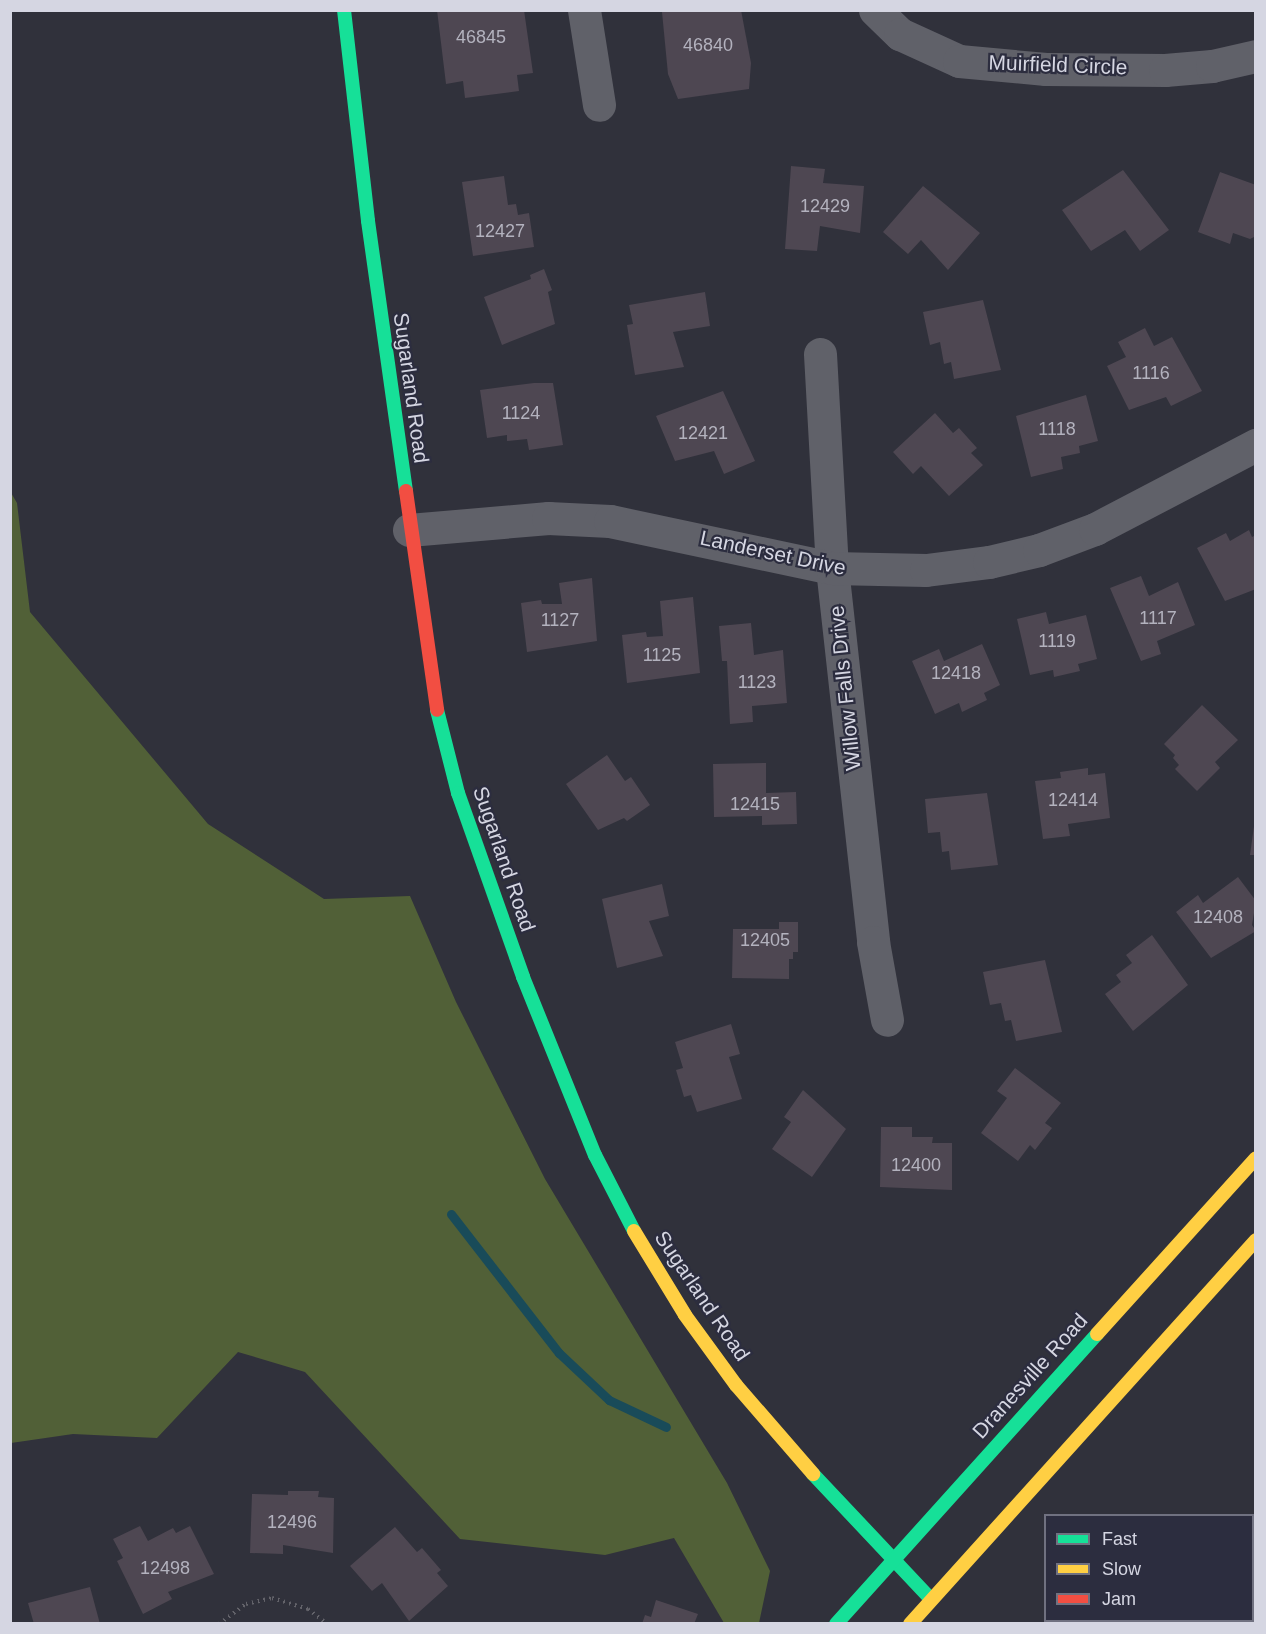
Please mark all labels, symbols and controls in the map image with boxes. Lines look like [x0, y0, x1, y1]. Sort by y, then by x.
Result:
house number: 46845 [456, 26, 506, 48]
house number: 46840 [683, 34, 733, 56]
street label: Muirfield Circle [988, 50, 1128, 80]
house number: 12429 [800, 195, 850, 217]
house number: 12427 [475, 220, 525, 242]
street label: Sugarland Road [388, 311, 434, 465]
house number: 1116 [1132, 362, 1170, 384]
house number: 1124 [502, 402, 540, 424]
house number: 1118 [1038, 418, 1076, 440]
house number: 12421 [678, 422, 728, 444]
street label: Landerset Drive [698, 525, 848, 581]
street label: Willow Falls Drive [824, 604, 866, 772]
house number: 1117 [1139, 607, 1177, 629]
house number: 1127 [541, 609, 579, 631]
house number: 1119 [1038, 630, 1076, 652]
house number: 1125 [643, 644, 681, 666]
house number: 12418 [931, 662, 981, 684]
house number: 1123 [738, 671, 776, 693]
street label: Sugarland Road [467, 783, 541, 935]
house number: 12414 [1048, 789, 1098, 811]
house number: 12415 [730, 793, 780, 815]
house number: 12408 [1193, 906, 1243, 928]
house number: 12405 [740, 929, 790, 951]
house number: 12400 [891, 1154, 941, 1176]
street label: Sugarland Road [649, 1226, 755, 1366]
street label: Dranesville Road [967, 1308, 1093, 1444]
house number: 12496 [267, 1511, 317, 1533]
legend [1044, 1514, 1254, 1622]
text: Fast [1102, 1529, 1137, 1549]
house number: 12498 [140, 1557, 190, 1579]
text: Slow [1102, 1559, 1141, 1579]
text: Jam [1102, 1589, 1136, 1609]

